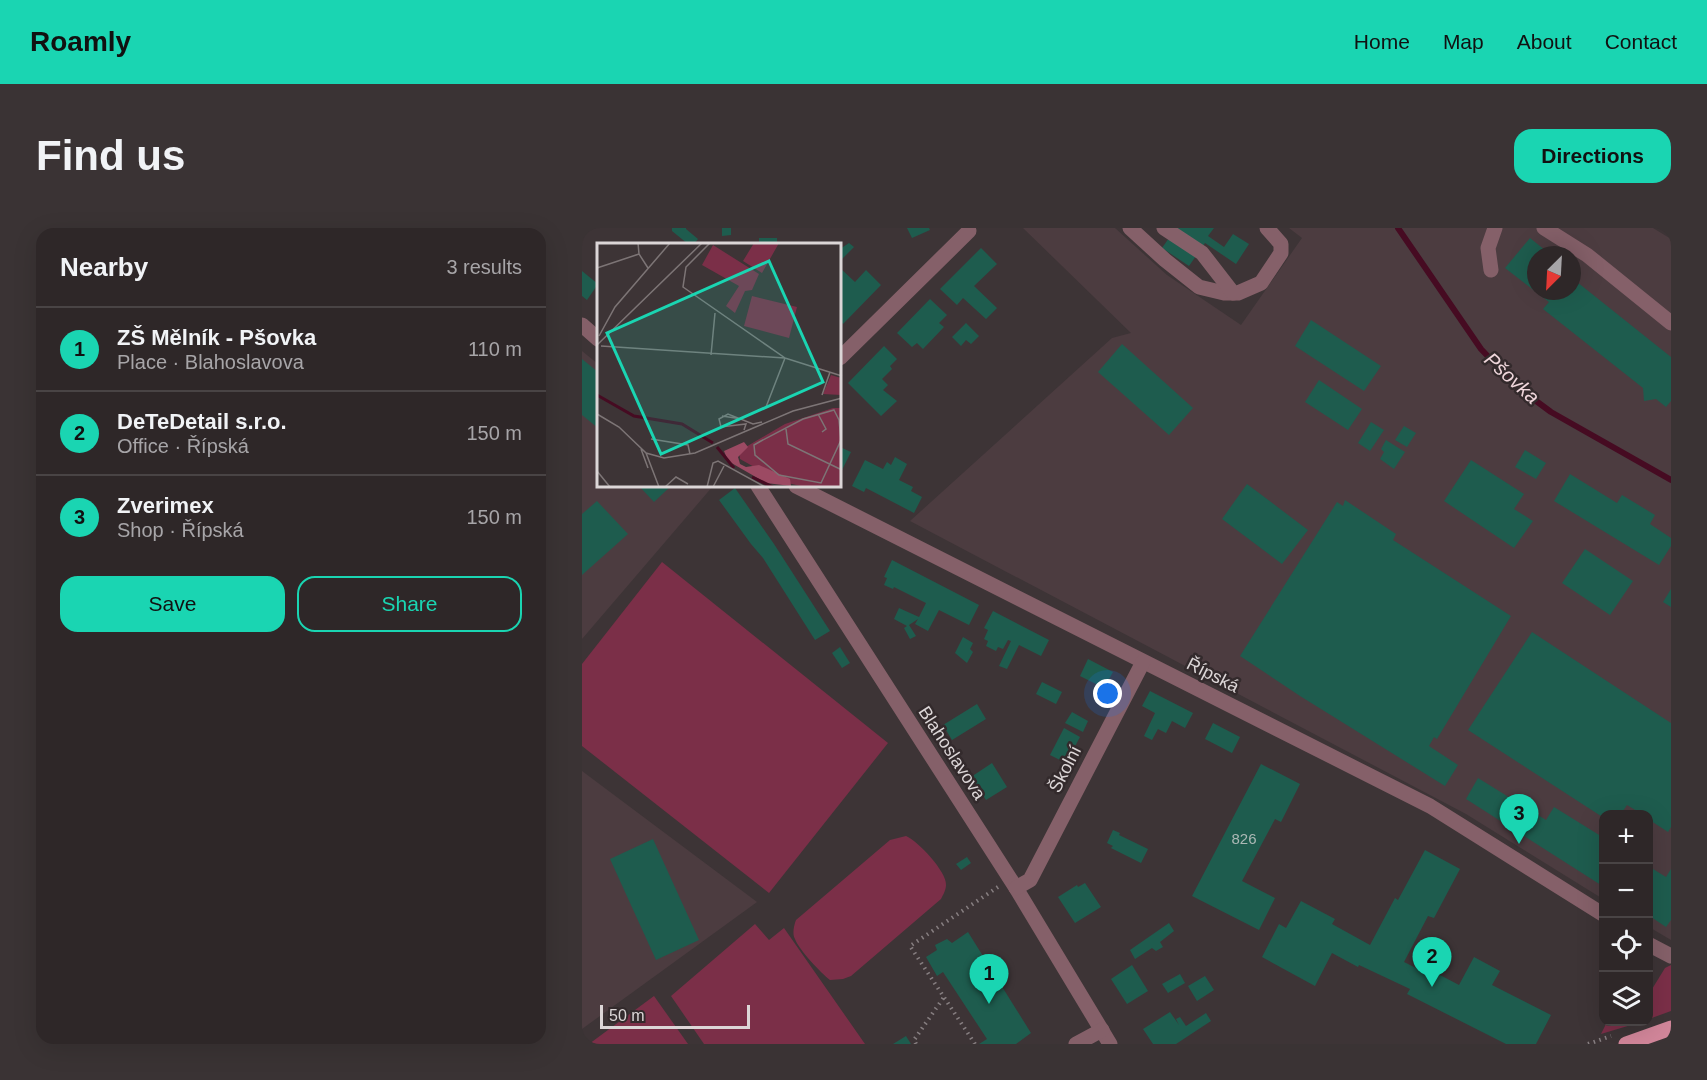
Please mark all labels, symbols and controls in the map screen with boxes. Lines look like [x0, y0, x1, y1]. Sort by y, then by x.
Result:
text: Roamly [30, 26, 131, 57]
text: Home [1354, 30, 1410, 53]
text: Map [1443, 30, 1484, 53]
text: About [1517, 30, 1572, 53]
text: Contact [1605, 30, 1677, 53]
button: Directions [1514, 129, 1671, 183]
text: Find us [36, 132, 185, 179]
inset map [597, 243, 842, 488]
north arrow [1527, 246, 1581, 300]
text: Nearby [60, 252, 148, 282]
text: 3 results [446, 256, 522, 278]
text: ZŠ Mělník - Pšovka [117, 325, 316, 350]
text: 1 [74, 338, 85, 360]
text: 110 m [468, 338, 522, 360]
water label: Pšovka [1480, 348, 1544, 408]
text: Place · Blahoslavova [117, 351, 304, 373]
text: DeTeDetail s.r.o. [117, 409, 287, 434]
text: 2 [74, 422, 85, 444]
text: 150 m [466, 422, 522, 444]
text: Office · Řípská [117, 435, 249, 457]
text: Zverimex [117, 493, 214, 518]
text: 3 [74, 506, 85, 528]
text: 150 m [466, 506, 522, 528]
text: Shop · Řípská [117, 519, 244, 541]
button: Save [60, 576, 285, 632]
button: Share [297, 576, 522, 632]
street label: Řípská [1183, 653, 1243, 697]
your location [1093, 679, 1122, 708]
street label: Blahoslavova [914, 703, 990, 804]
street label: Školní [1044, 742, 1085, 796]
pin: 3 [1500, 794, 1538, 844]
map controls [1599, 810, 1653, 1026]
button: + [1599, 810, 1653, 864]
house number: 826 [1231, 830, 1257, 847]
button: − [1599, 864, 1653, 918]
button: locate [1599, 918, 1653, 972]
pin: 2 [1412, 938, 1452, 987]
pin: 1 [970, 954, 1008, 1004]
button: layers [1599, 972, 1653, 1026]
scale bar [600, 1002, 750, 1030]
text: 50 m [609, 1007, 645, 1024]

